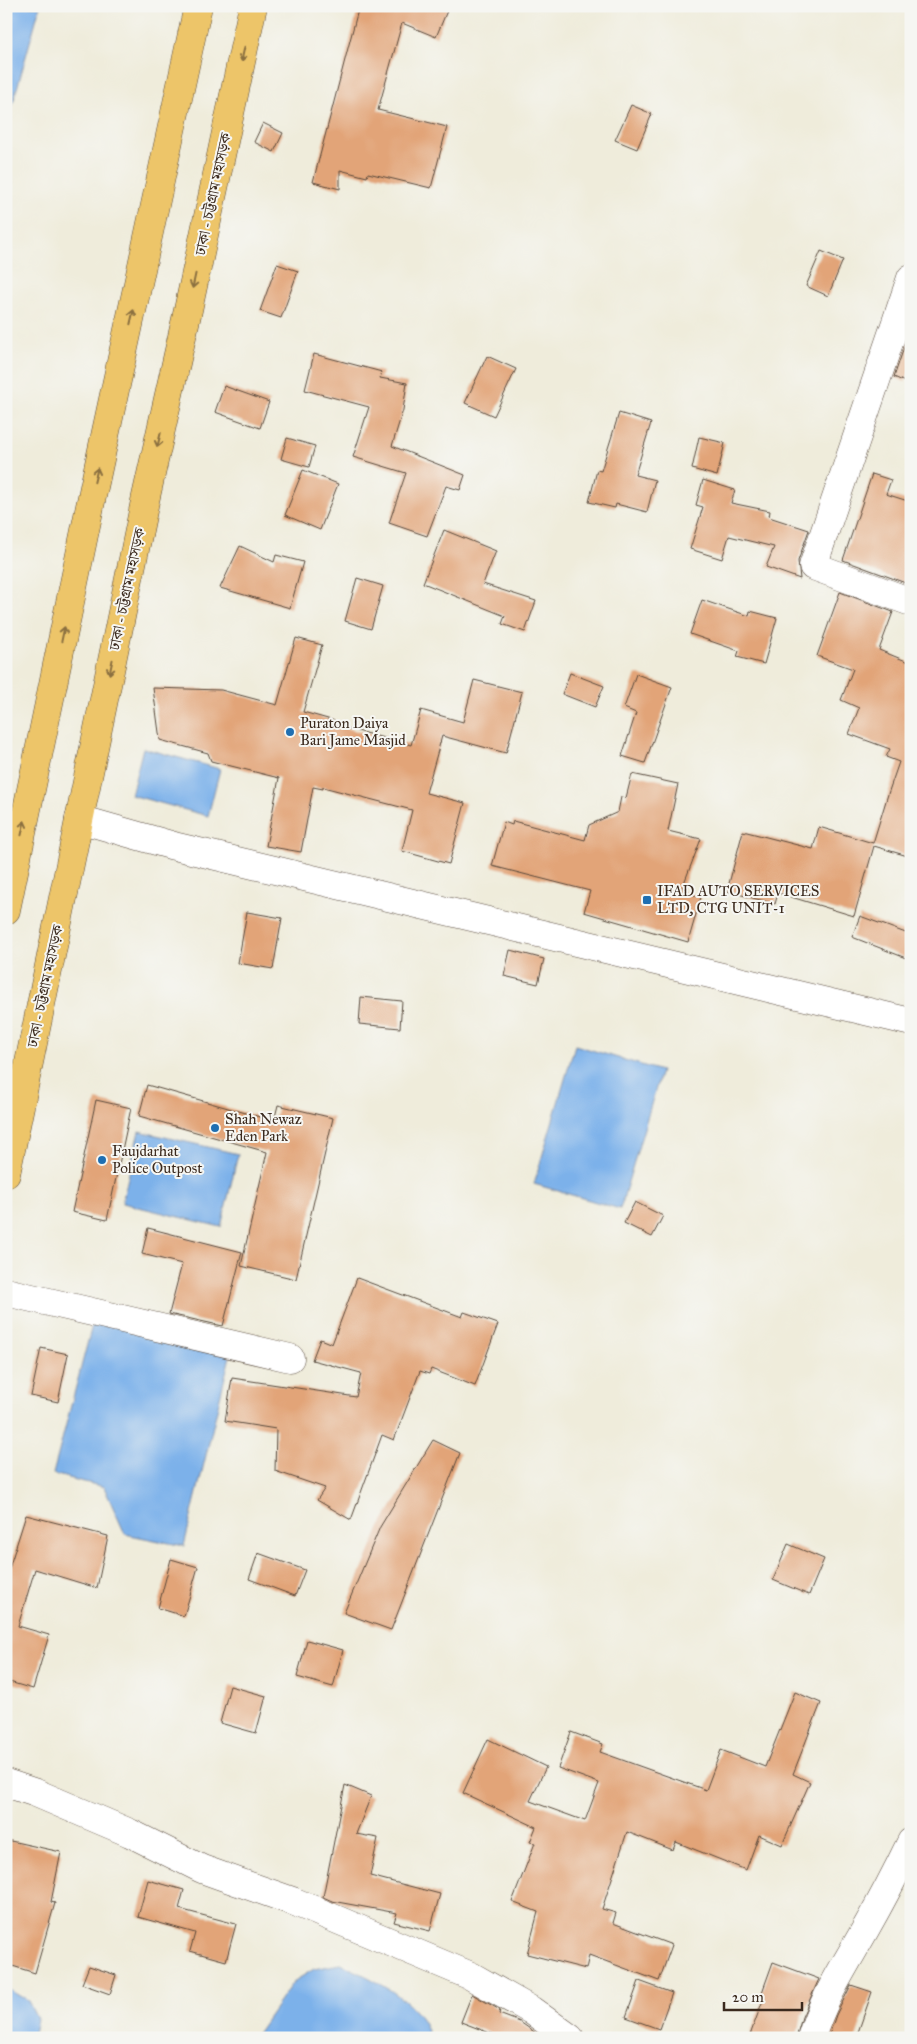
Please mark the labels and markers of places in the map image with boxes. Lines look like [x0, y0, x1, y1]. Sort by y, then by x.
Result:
place label: Puraton Daiya Bari Jame Masjid [300, 714, 406, 750]
marker: Puraton Daiya Bari Jame Masjid [284, 726, 296, 738]
place label: IFAD AUTO SERVICES LTD, CTG UNIT-1 [657, 882, 819, 917]
marker: IFAD AUTO SERVICES LTD, CTG UNIT-1 [641, 894, 653, 906]
place label: Shah Newaz Eden Park [225, 1110, 302, 1145]
marker: Shah Newaz Eden Park [209, 1122, 221, 1134]
place label: Faujdarhat Police Outpost [112, 1142, 203, 1177]
marker: Faujdarhat Police Outpost [96, 1154, 108, 1166]

